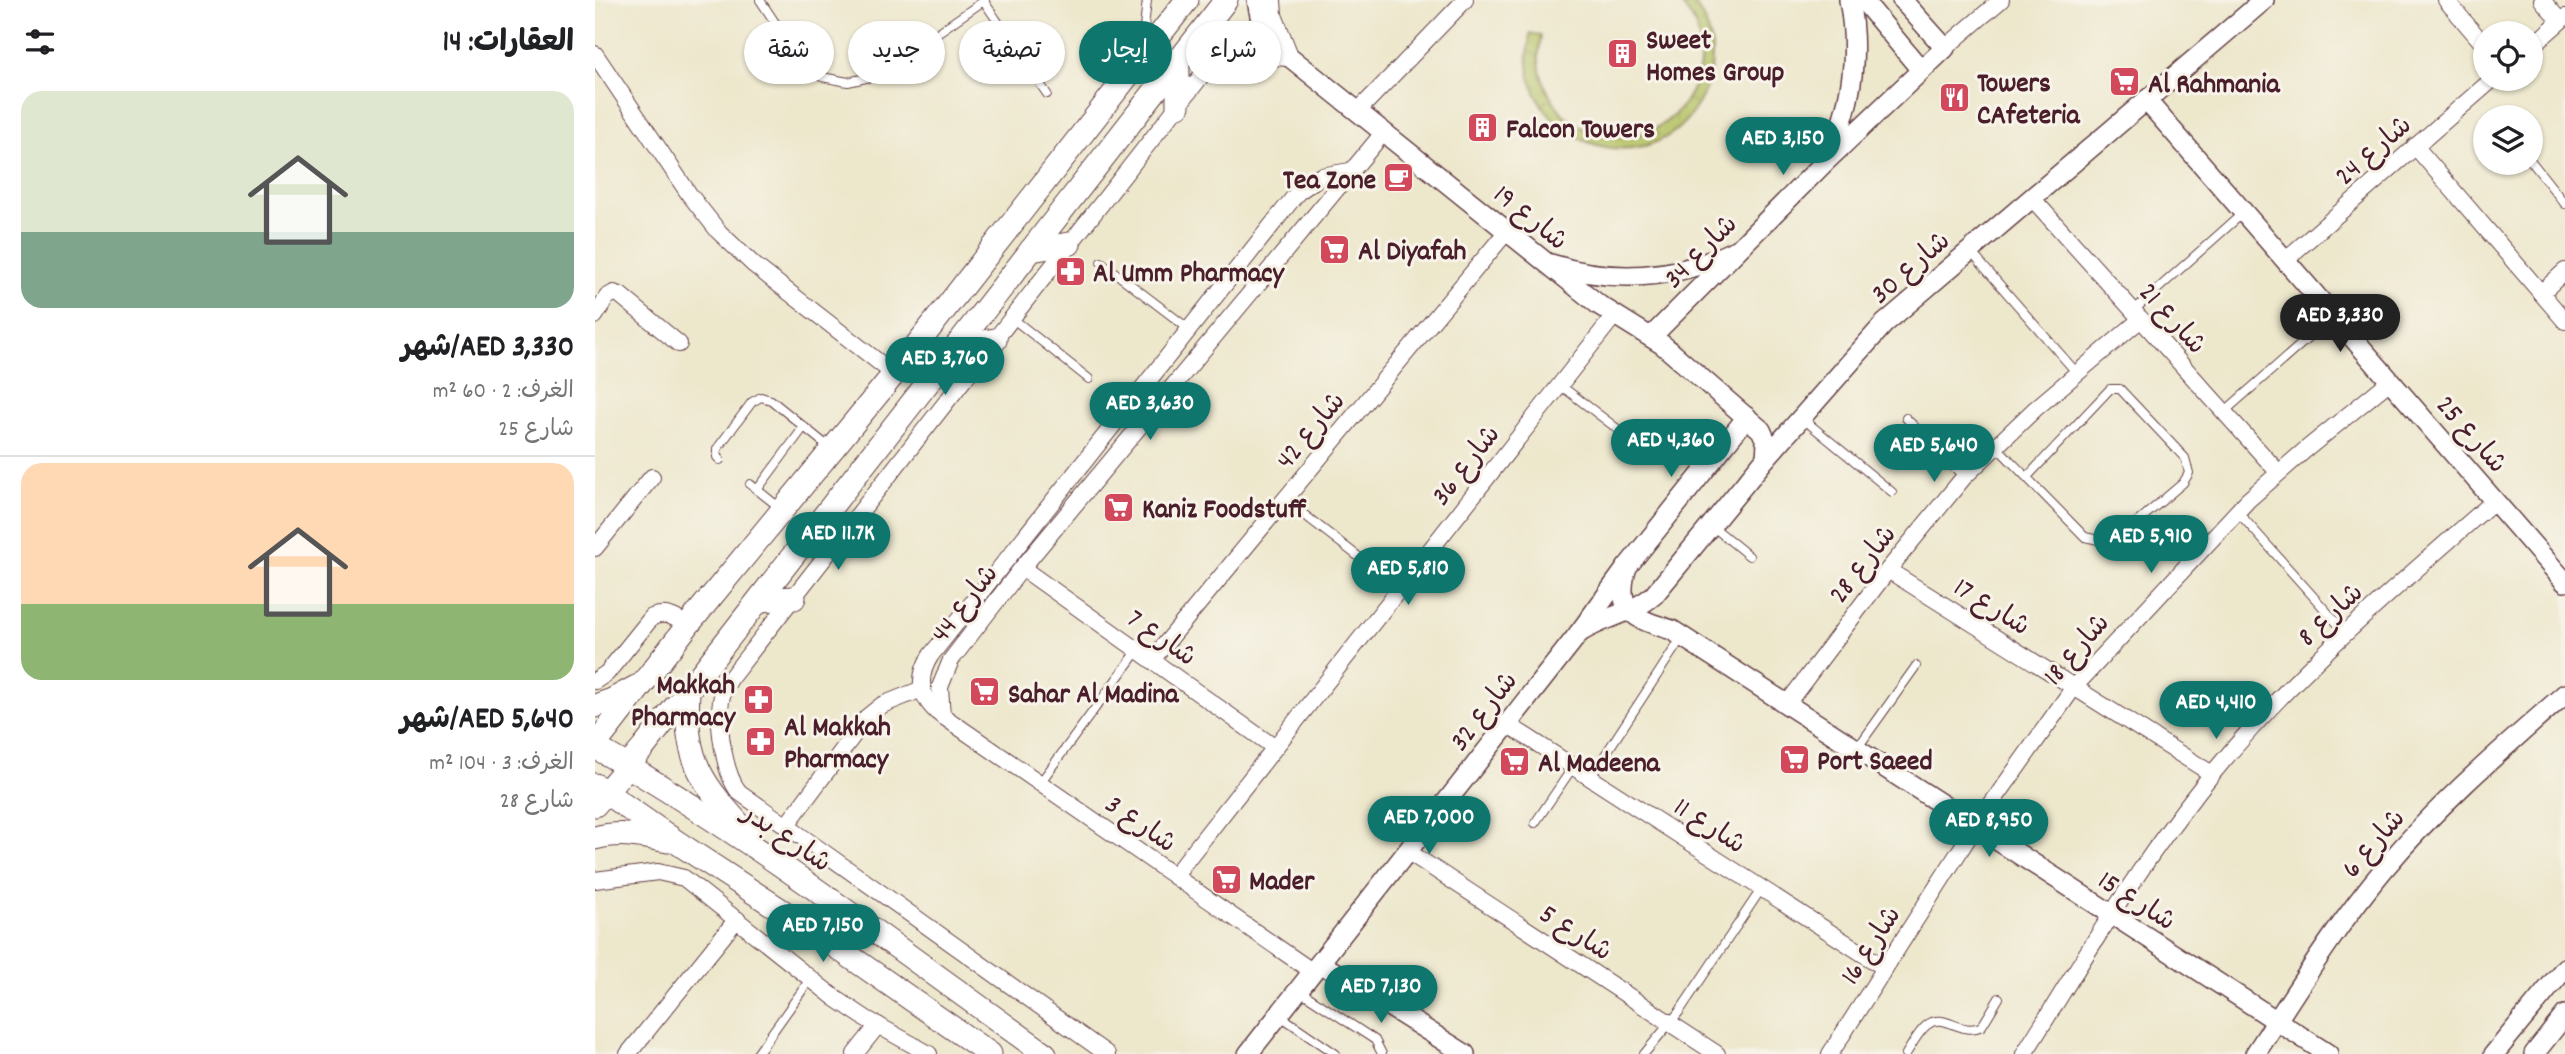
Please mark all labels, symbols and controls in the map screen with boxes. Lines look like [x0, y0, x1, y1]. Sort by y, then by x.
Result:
chip: شقة [744, 21, 834, 84]
chip: جديد [848, 21, 945, 84]
chip: تصفية [959, 21, 1065, 84]
chip: إيجار [1079, 21, 1172, 84]
chip: شراء [1186, 21, 1281, 84]
map controls [2473, 21, 2543, 175]
button: locate [2473, 21, 2543, 91]
icon: filters [21, 23, 59, 61]
text: العقارات: 14 [443, 23, 574, 66]
place label: Sweet Homes Group [1646, 23, 1785, 95]
building icon: Sweet Homes Group [1606, 37, 1640, 71]
supermarket icon: Al Rahmania [2108, 65, 2142, 99]
place label: Towers CAfeteria [1977, 66, 2080, 138]
place label: Al Rahmania [2148, 67, 2280, 107]
restaurant icon: Towers CAfeteria [1937, 80, 1971, 114]
button: layers [2473, 105, 2543, 175]
street label: شارع 24 [2328, 108, 2423, 198]
building icon: Falcon Towers [1466, 110, 1500, 144]
place label: Falcon Towers [1506, 112, 1655, 152]
pin: AED 3,150 [1703, 118, 1863, 177]
text: AED 3,150 [1742, 123, 1824, 156]
icon: home [235, 137, 361, 263]
cafe icon: Tea Zone [1382, 161, 1416, 195]
place label: Tea Zone [1283, 163, 1376, 203]
street label: شارع 19 [1483, 177, 1575, 262]
street label: شارع 34 [1656, 207, 1749, 300]
street label: شارع 30 [1863, 224, 1961, 316]
supermarket icon: Al Diyafah [1318, 232, 1352, 266]
place label: Al Diyafah [1358, 234, 1466, 274]
pharmacy icon: Al Umm Pharmacy [1053, 254, 1087, 288]
place label: Al Umm Pharmacy [1093, 256, 1285, 296]
street label: شارع 21 [2127, 275, 2214, 365]
pin: AED 3,330 [2260, 294, 2420, 354]
text: AED 3,330 [2296, 300, 2384, 333]
text: AED 3,330/شهر [401, 328, 574, 371]
pin: AED 3,760 [865, 338, 1025, 397]
text: AED 3,760 [901, 343, 989, 376]
text: الغرف: 2 · 60 m² [433, 376, 574, 409]
pin: AED 3,630 [1070, 382, 1230, 442]
street label: شارع 42 [1268, 385, 1357, 480]
text: AED 3,630 [1106, 388, 1194, 421]
street label: شارع 25 [2424, 388, 2515, 484]
text: شارع 25 [498, 414, 574, 447]
street label: شارع 36 [1423, 418, 1512, 516]
pin: AED 4,360 [1591, 420, 1751, 479]
pin: AED 5,640 [1854, 424, 2014, 484]
text: AED 4,360 [1627, 425, 1715, 458]
text: AED 5,640 [1890, 430, 1978, 463]
supermarket icon: Kaniz Foodstuff [1102, 490, 1136, 524]
place label: Kaniz Foodstuff [1142, 492, 1307, 532]
icon: home [235, 509, 361, 635]
pin: AED 11.7K [758, 512, 918, 572]
pin: AED 5,910 [2071, 516, 2231, 575]
text: AED 11.7K [801, 518, 875, 551]
street label: شارع 28 [1821, 518, 1909, 614]
text: AED 5,910 [2109, 521, 2193, 554]
pin: AED 5,810 [1328, 548, 1488, 607]
text: AED 5,810 [1367, 553, 1449, 586]
street label: شارع 44 [923, 557, 1010, 653]
street label: شارع 17 [1944, 570, 2037, 648]
street label: شارع 8 [2290, 575, 2375, 658]
street label: شارع 7 [1117, 601, 1203, 679]
street label: شارع 18 [2036, 606, 2122, 696]
street label: شارع 32 [1442, 665, 1530, 762]
place label: Makkah Pharmacy [631, 668, 737, 740]
supermarket icon: Sahar Al Madina [968, 675, 1002, 709]
place label: Sahar Al Madina [1008, 677, 1179, 717]
pharmacy icon: Makkah Pharmacy [741, 682, 775, 716]
pin: AED 4,410 [2136, 682, 2296, 741]
text: AED 4,410 [2175, 687, 2257, 720]
text: AED 5,640/شهر [400, 700, 574, 743]
place label: Al Makkah Pharmacy [784, 710, 891, 782]
pharmacy icon: Al Makkah Pharmacy [744, 724, 778, 758]
supermarket icon: Port Saeed [1777, 742, 1811, 776]
supermarket icon: Al Madeena [1498, 744, 1532, 778]
place label: Port Saeed [1817, 744, 1933, 784]
place label: Al Madeena [1538, 746, 1661, 786]
text: الغرف: 3 · 104 m² [429, 748, 574, 781]
text: شارع 28 [500, 786, 574, 819]
street label: شارع 3 [1095, 787, 1183, 865]
street label: شارع 11 [1664, 790, 1752, 867]
street label: شارع بدر [731, 794, 838, 885]
pin: AED 7,000 [1349, 796, 1509, 856]
pin: AED 8,950 [1909, 800, 2069, 859]
text: AED 7,000 [1384, 802, 1474, 835]
street label: شارع 6 [2334, 802, 2417, 889]
text: AED 8,950 [1945, 805, 2033, 838]
supermarket icon: Mader [1209, 862, 1243, 896]
street label: شارع 15 [2088, 863, 2182, 943]
place label: Mader [1249, 864, 1315, 904]
street label: شارع 5 [1530, 897, 1619, 974]
street label: شارع 16 [1833, 899, 1914, 994]
pin: AED 7,150 [743, 904, 903, 964]
text: AED 7,150 [782, 910, 864, 943]
pin: AED 7,130 [1301, 965, 1461, 1025]
text: AED 7,130 [1340, 971, 1422, 1004]

